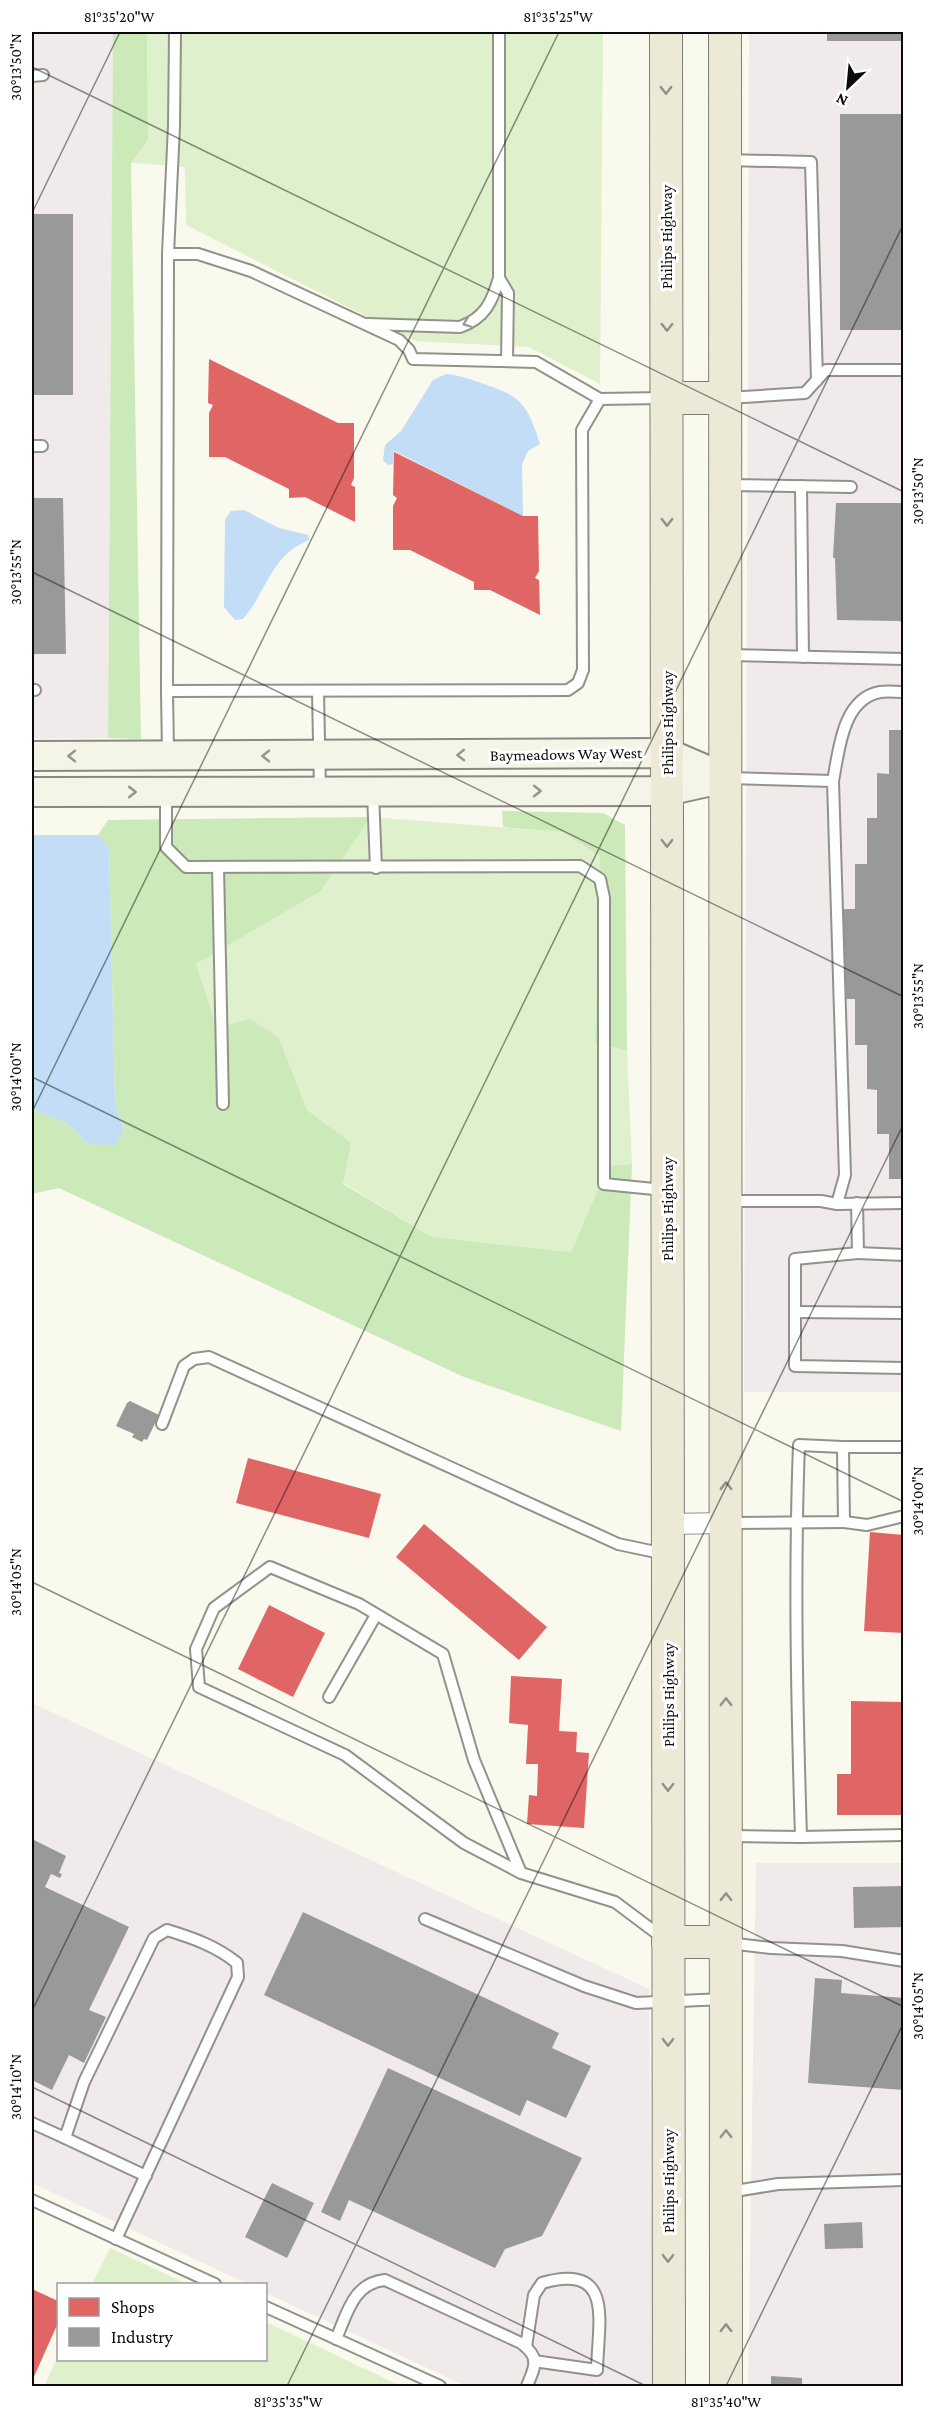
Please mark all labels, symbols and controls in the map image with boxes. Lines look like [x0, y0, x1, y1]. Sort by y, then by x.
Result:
text: 81°35'20"W [84, 9, 155, 25]
text: 81°35'25"W [523, 9, 593, 25]
text: 30°13'50"N [8, 33, 24, 101]
north arrow [818, 57, 878, 117]
one-way arrow [660, 85, 672, 94]
text: N [833, 90, 850, 110]
street label: Philips Highway [658, 184, 676, 289]
one-way arrow [463, 316, 474, 328]
one-way arrow [661, 322, 673, 331]
text: 30°13'50"N [910, 457, 926, 525]
one-way arrow [661, 517, 673, 526]
text: 30°13'55"N [8, 539, 24, 605]
street label: Philips Highway [659, 670, 677, 775]
street label: Baymeadows Way West [490, 744, 643, 765]
one-way arrow [67, 749, 76, 762]
one-way arrow [457, 749, 466, 761]
one-way arrow [262, 750, 271, 762]
one-way arrow [532, 785, 541, 797]
one-way arrow [127, 786, 136, 798]
one-way arrow [661, 838, 673, 847]
text: 30°13'55"N [910, 963, 926, 1029]
text: 30°14'00"N [8, 1042, 24, 1112]
street label: Philips Highway [659, 1156, 677, 1261]
text: 30°14'00"N [910, 1466, 926, 1536]
one-way arrow [720, 1482, 732, 1491]
text: 30°14'05"N [8, 1548, 24, 1616]
street label: Philips Highway [660, 1642, 678, 1747]
one-way arrow [720, 1698, 732, 1707]
one-way arrow [662, 1782, 674, 1791]
one-way arrow [720, 1893, 732, 1902]
text: 30°14'05"N [910, 1972, 926, 2040]
one-way arrow [662, 2038, 674, 2047]
text: 30°14'10"N [8, 2054, 24, 2120]
street label: Philips Highway [660, 2128, 678, 2233]
one-way arrow [720, 2130, 732, 2139]
one-way arrow [662, 2254, 674, 2263]
legend [57, 2283, 267, 2361]
text: Shops [111, 2297, 155, 2317]
one-way arrow [720, 2324, 732, 2333]
text: Industry [111, 2327, 174, 2347]
text: 81°35'35"W [253, 2394, 323, 2410]
text: 81°35'40"W [691, 2394, 761, 2410]

